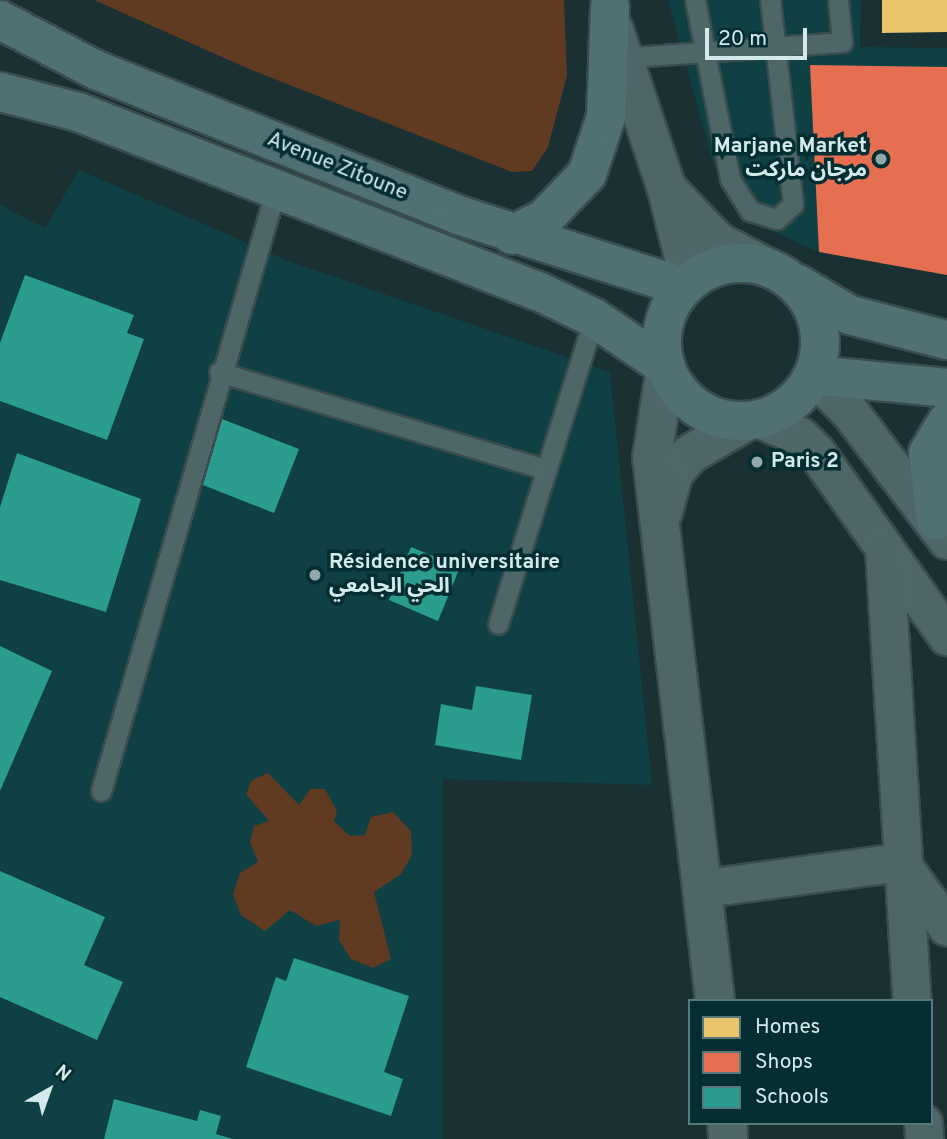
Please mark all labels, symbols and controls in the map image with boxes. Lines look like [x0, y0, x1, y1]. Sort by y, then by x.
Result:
scale bar [709, 14, 810, 58]
text: 20 m [718, 26, 767, 53]
street label: Avenue Zitoune [263, 127, 411, 207]
place label: Marjane Market مرجان ماركت [714, 134, 867, 184]
marker: Marjane Market مرجان ماركت [873, 151, 889, 167]
place label: Paris 2 [771, 449, 839, 475]
marker: Paris 2 [749, 454, 765, 470]
place label: Résidence universitaire الحي الجامعي [329, 550, 560, 600]
marker: Résidence universitaire الحي الجامعي [307, 567, 323, 583]
legend [688, 999, 933, 1125]
text: Homes [755, 1014, 820, 1041]
text: Shops [755, 1049, 813, 1076]
north arrow [14, 1055, 84, 1125]
text: N [50, 1060, 75, 1087]
text: Schools [755, 1084, 829, 1111]

